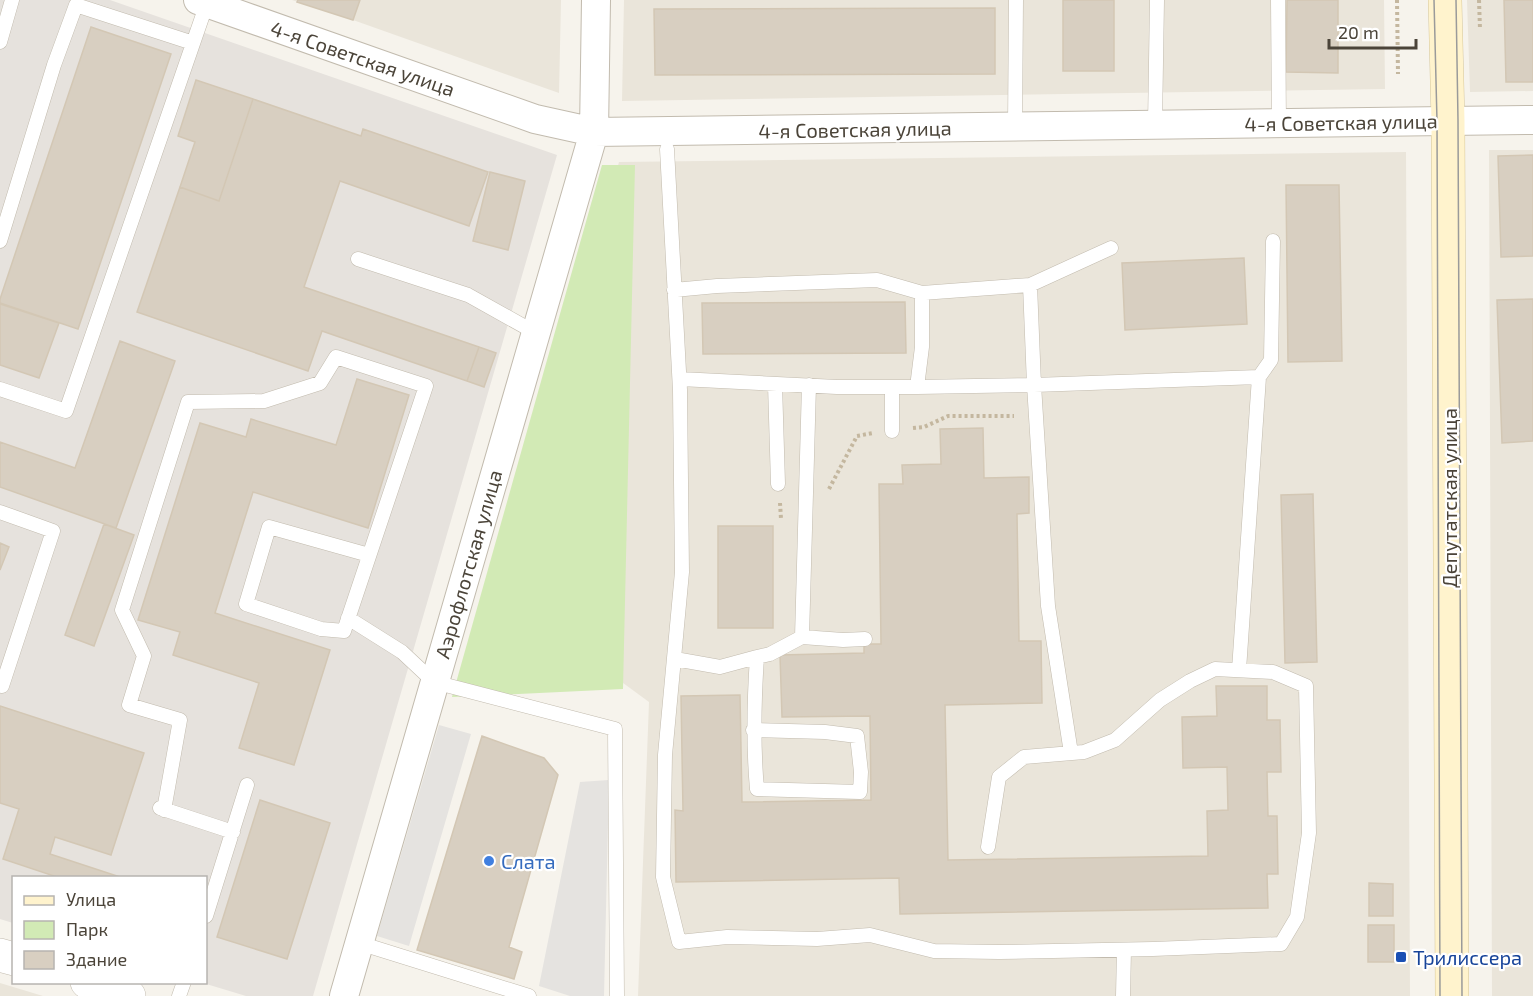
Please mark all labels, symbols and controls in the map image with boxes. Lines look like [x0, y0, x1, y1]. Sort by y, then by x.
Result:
scale bar [1329, 12, 1416, 50]
street label: 4-я Советская улица [267, 15, 458, 102]
text: 20 m [1338, 21, 1379, 43]
street label: 4-я Советская улица [1244, 108, 1438, 137]
street label: 4-я Советская улица [758, 115, 952, 144]
street label: Депутатская улица [1437, 408, 1462, 588]
street label: Аэрофлотская улица [430, 467, 507, 661]
place label: Слата [501, 849, 556, 873]
marker: Слата [482, 854, 496, 868]
legend [12, 876, 207, 984]
text: Улица [66, 888, 116, 910]
text: Парк [66, 918, 108, 940]
place label: Трилиссера [1413, 945, 1522, 969]
text: Здание [66, 948, 127, 970]
marker: Трилиссера [1394, 950, 1408, 964]

